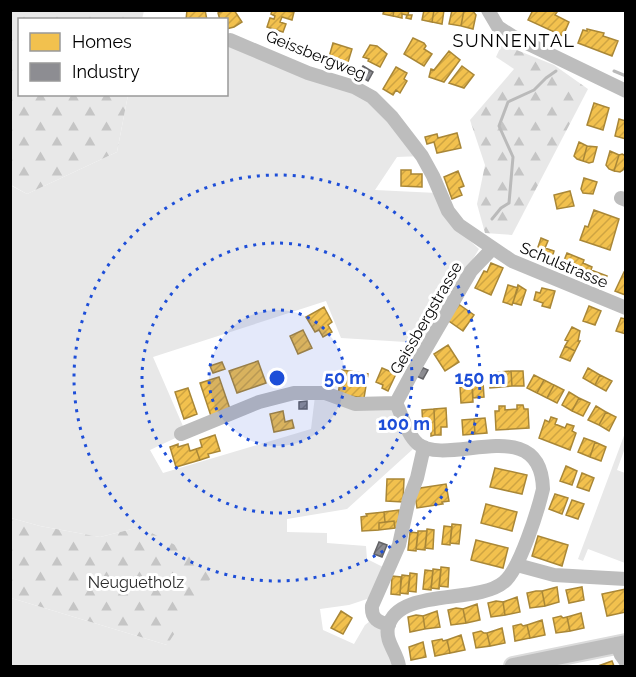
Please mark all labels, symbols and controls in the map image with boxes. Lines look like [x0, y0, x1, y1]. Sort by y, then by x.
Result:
legend [18, 18, 228, 96]
street label: Geissbergweg [263, 26, 369, 84]
district label: SUNNENTAL [452, 30, 576, 51]
text: Homes [72, 31, 132, 52]
text: Industry [72, 61, 140, 82]
street label: Schulstrasse [517, 238, 611, 292]
street label: Geissbergstrasse [386, 258, 466, 378]
text: 50 m [324, 367, 366, 388]
text: 150 m [455, 367, 506, 388]
centre of rings [267, 368, 287, 388]
text: 100 m [378, 413, 430, 434]
park label: Neuguetholz [88, 573, 184, 592]

